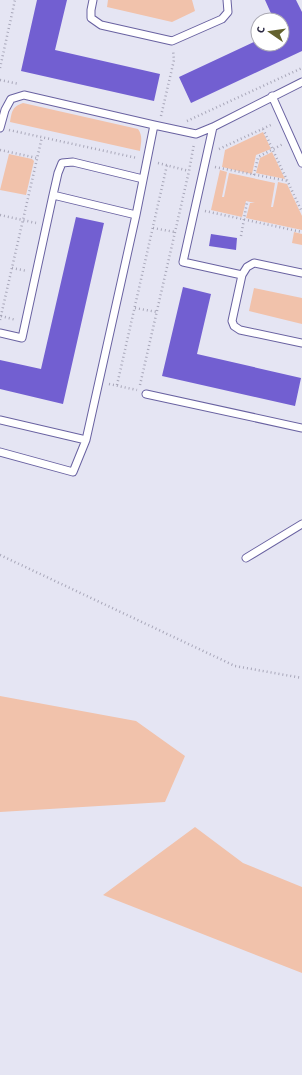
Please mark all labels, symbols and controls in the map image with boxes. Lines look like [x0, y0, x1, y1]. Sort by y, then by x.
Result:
north arrow [250, 12, 290, 52]
text: С [253, 24, 269, 35]

